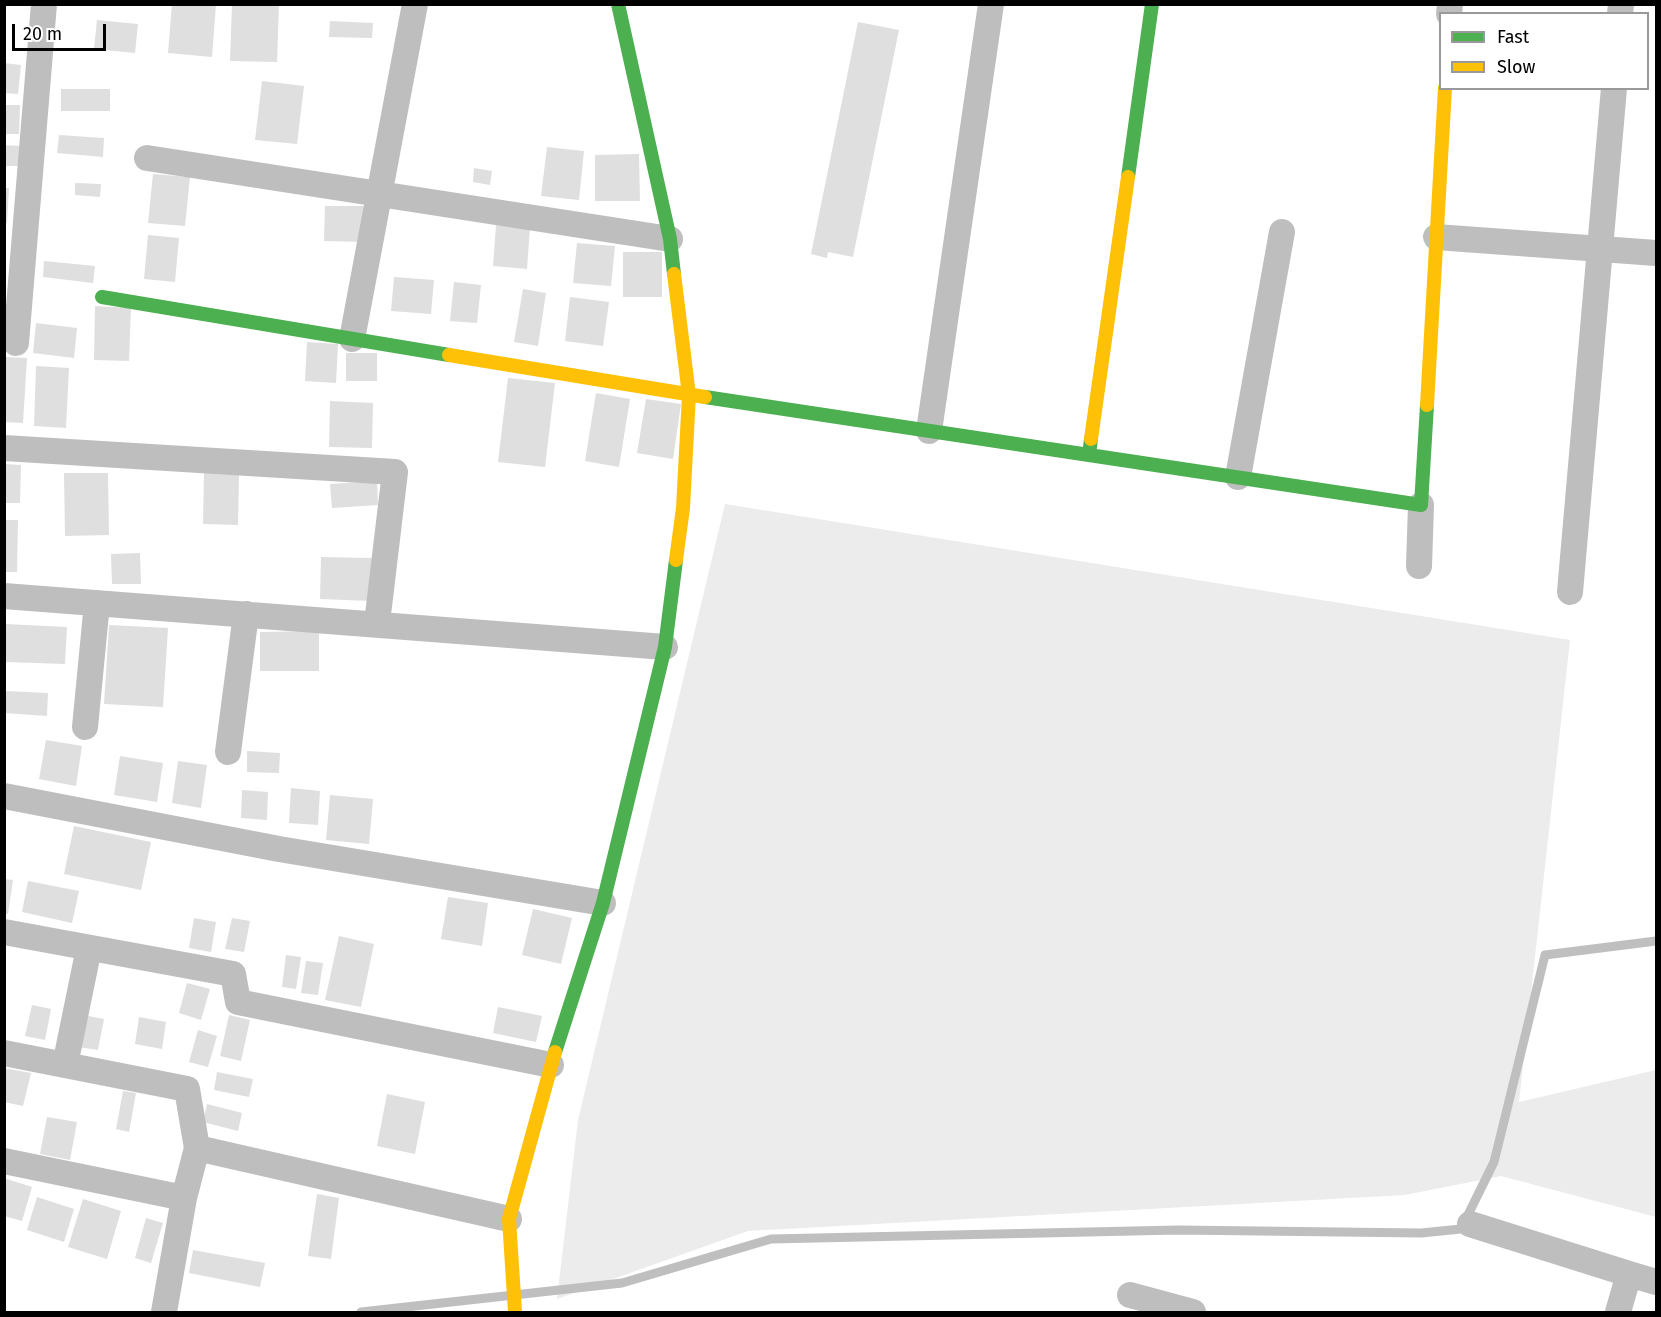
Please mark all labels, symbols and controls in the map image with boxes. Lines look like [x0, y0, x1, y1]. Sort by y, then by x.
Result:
scale bar [15, 12, 110, 50]
legend [1439, 12, 1649, 90]
text: 20 m [23, 23, 62, 45]
text: Fast [1497, 26, 1529, 48]
text: Slow [1497, 56, 1535, 78]

